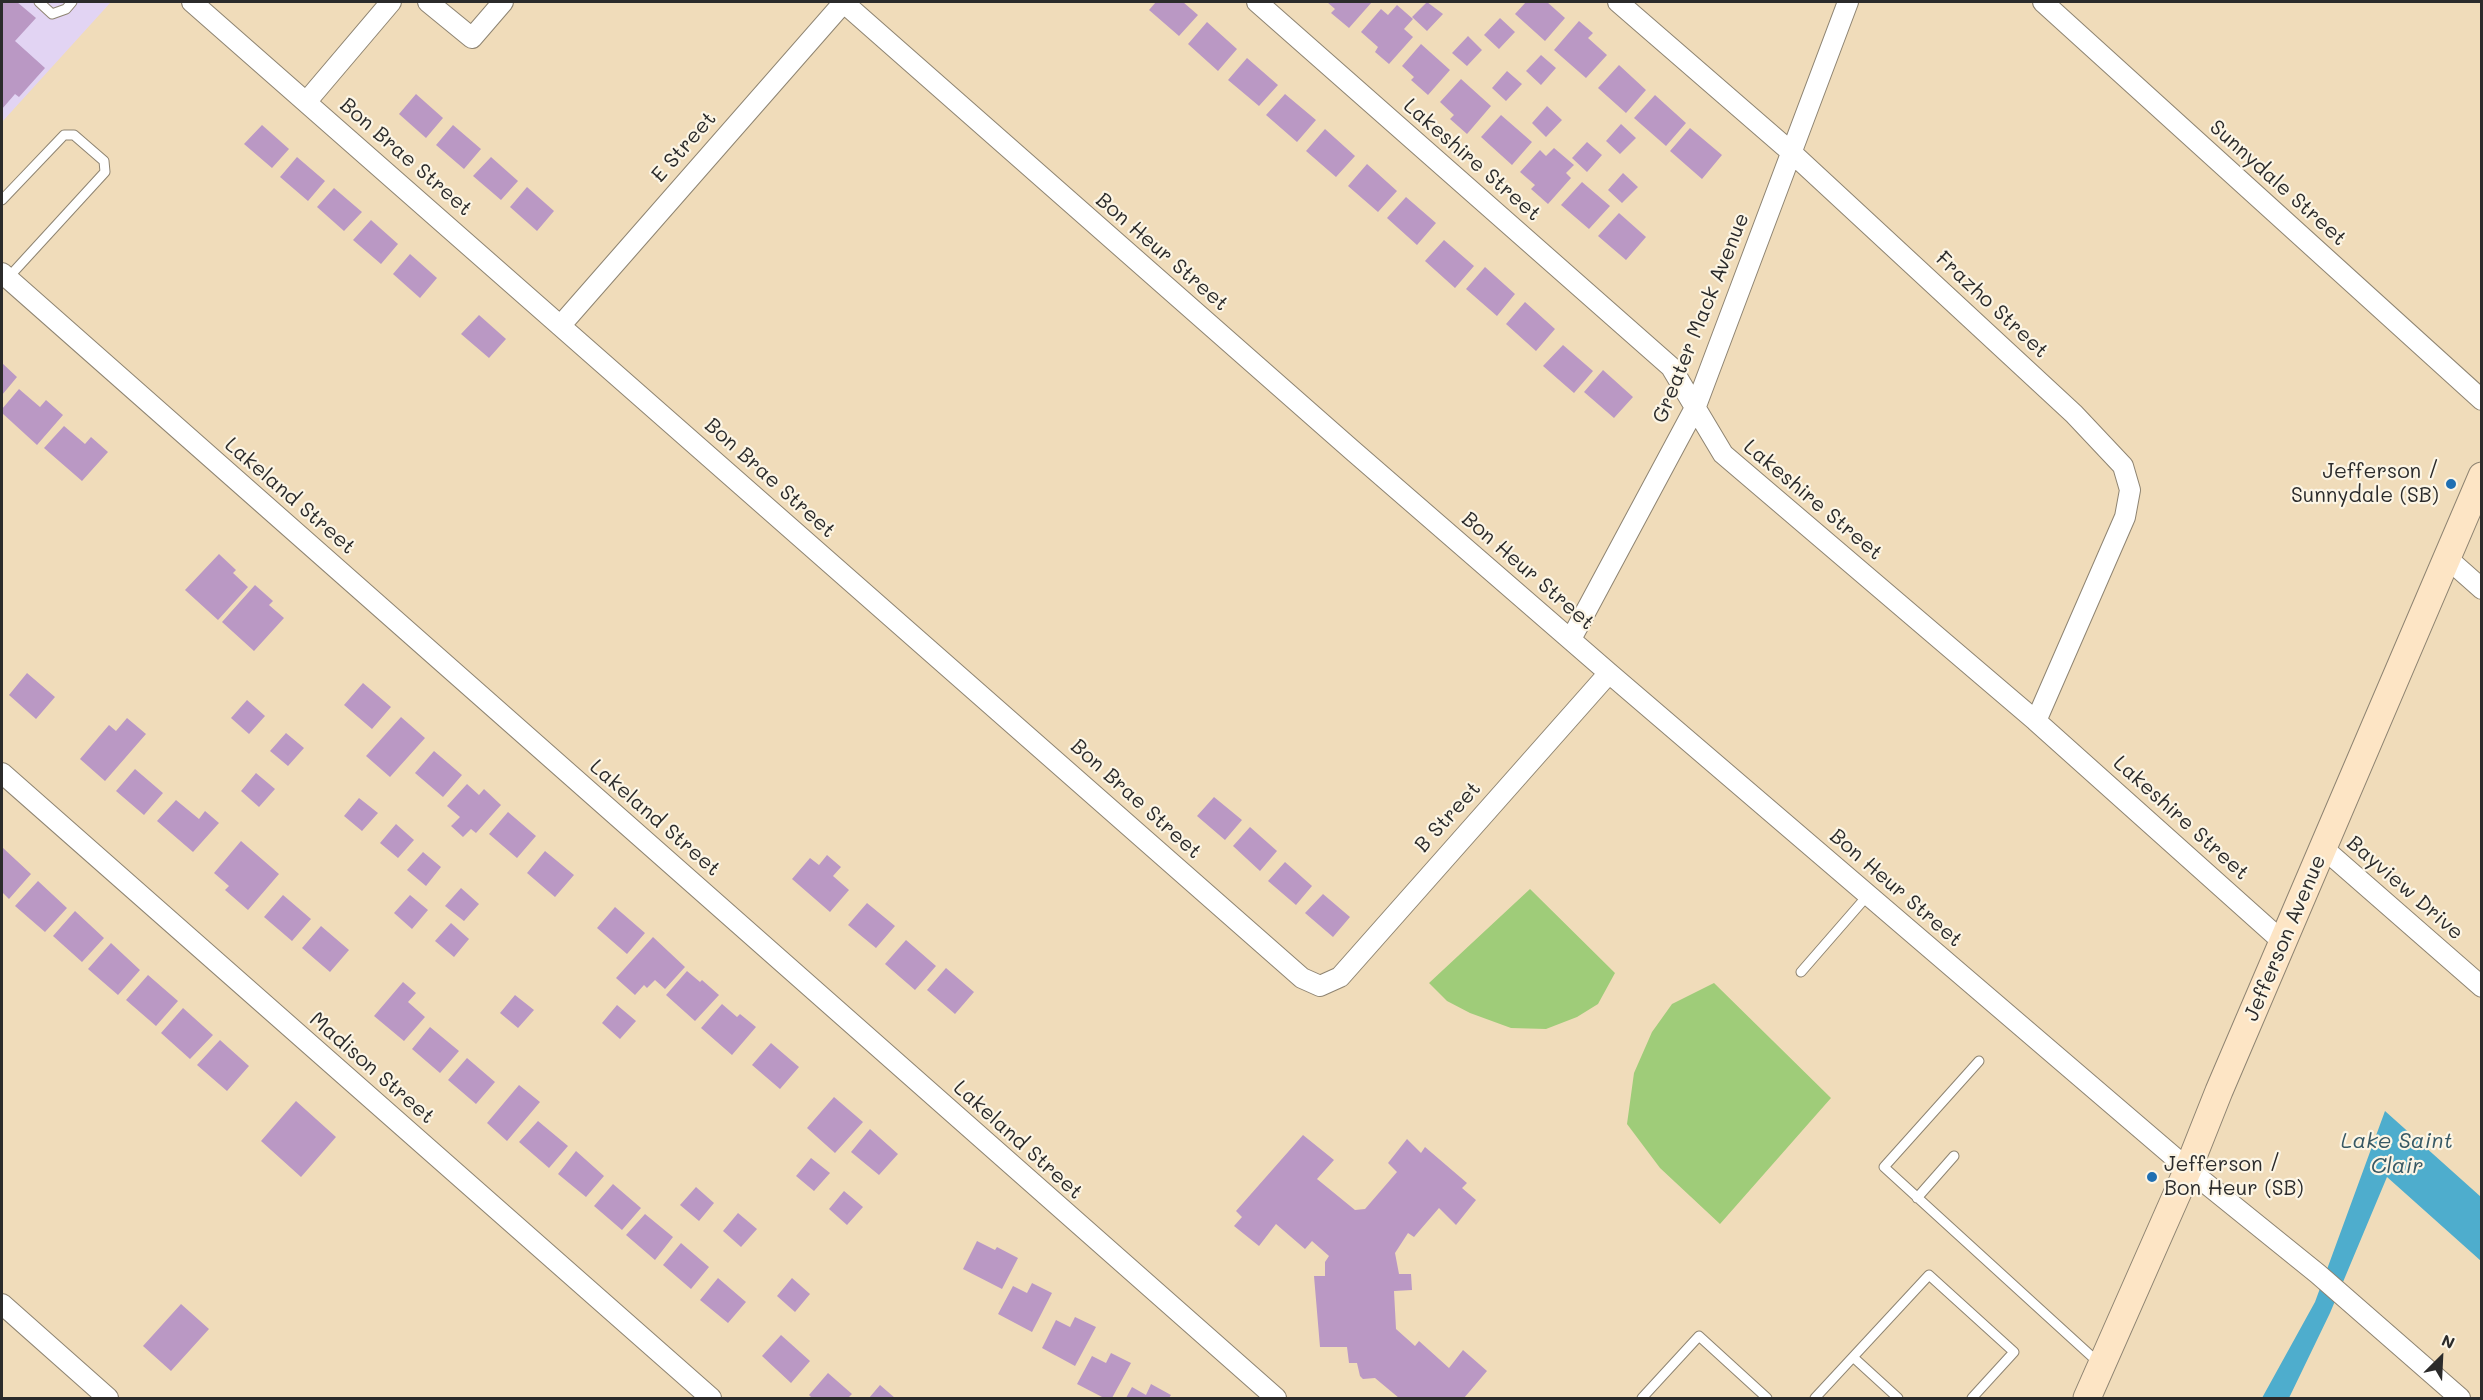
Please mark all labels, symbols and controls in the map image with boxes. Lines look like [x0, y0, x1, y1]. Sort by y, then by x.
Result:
street label: Bon Brae Street [335, 93, 477, 221]
street label: Lakeshire Street [1398, 93, 1546, 227]
street label: E Street [646, 106, 722, 188]
street label: Sunnydale Street [2204, 115, 2352, 251]
street label: Bon Heur Street [1091, 188, 1233, 316]
street label: Greater Mack Avenue [1647, 209, 1755, 427]
street label: Frazho Street [1930, 246, 2054, 364]
street label: Bon Brae Street [699, 413, 841, 543]
street label: Lakeland Street [219, 432, 361, 560]
street label: Lakeshire Street [1738, 434, 1888, 566]
place label: Jefferson / Sunnydale (SB) [2291, 459, 2439, 509]
marker: Jefferson / Sunnydale (SB) [2444, 477, 2458, 491]
street label: Bon Heur Street [1457, 507, 1599, 635]
street label: Bon Brae Street [1065, 734, 1207, 864]
street label: Lakeshire Street [2108, 750, 2254, 886]
street label: Lakeland Street [584, 754, 726, 882]
street label: B Street [1410, 776, 1486, 858]
street label: Bon Heur Street [1825, 824, 1967, 952]
street label: Bayview Drive [2342, 831, 2468, 945]
street label: Jefferson Avenue [2239, 851, 2331, 1025]
street label: Madison Street [304, 1007, 440, 1129]
street label: Lakeland Street [948, 1075, 1088, 1205]
water label: Lake Saint Clair [2341, 1128, 2453, 1180]
place label: Jefferson / Bon Heur (SB) [2164, 1152, 2304, 1202]
marker: Jefferson / Bon Heur (SB) [2145, 1170, 2159, 1184]
north arrow [2411, 1328, 2471, 1388]
text: N [2439, 1329, 2458, 1353]

